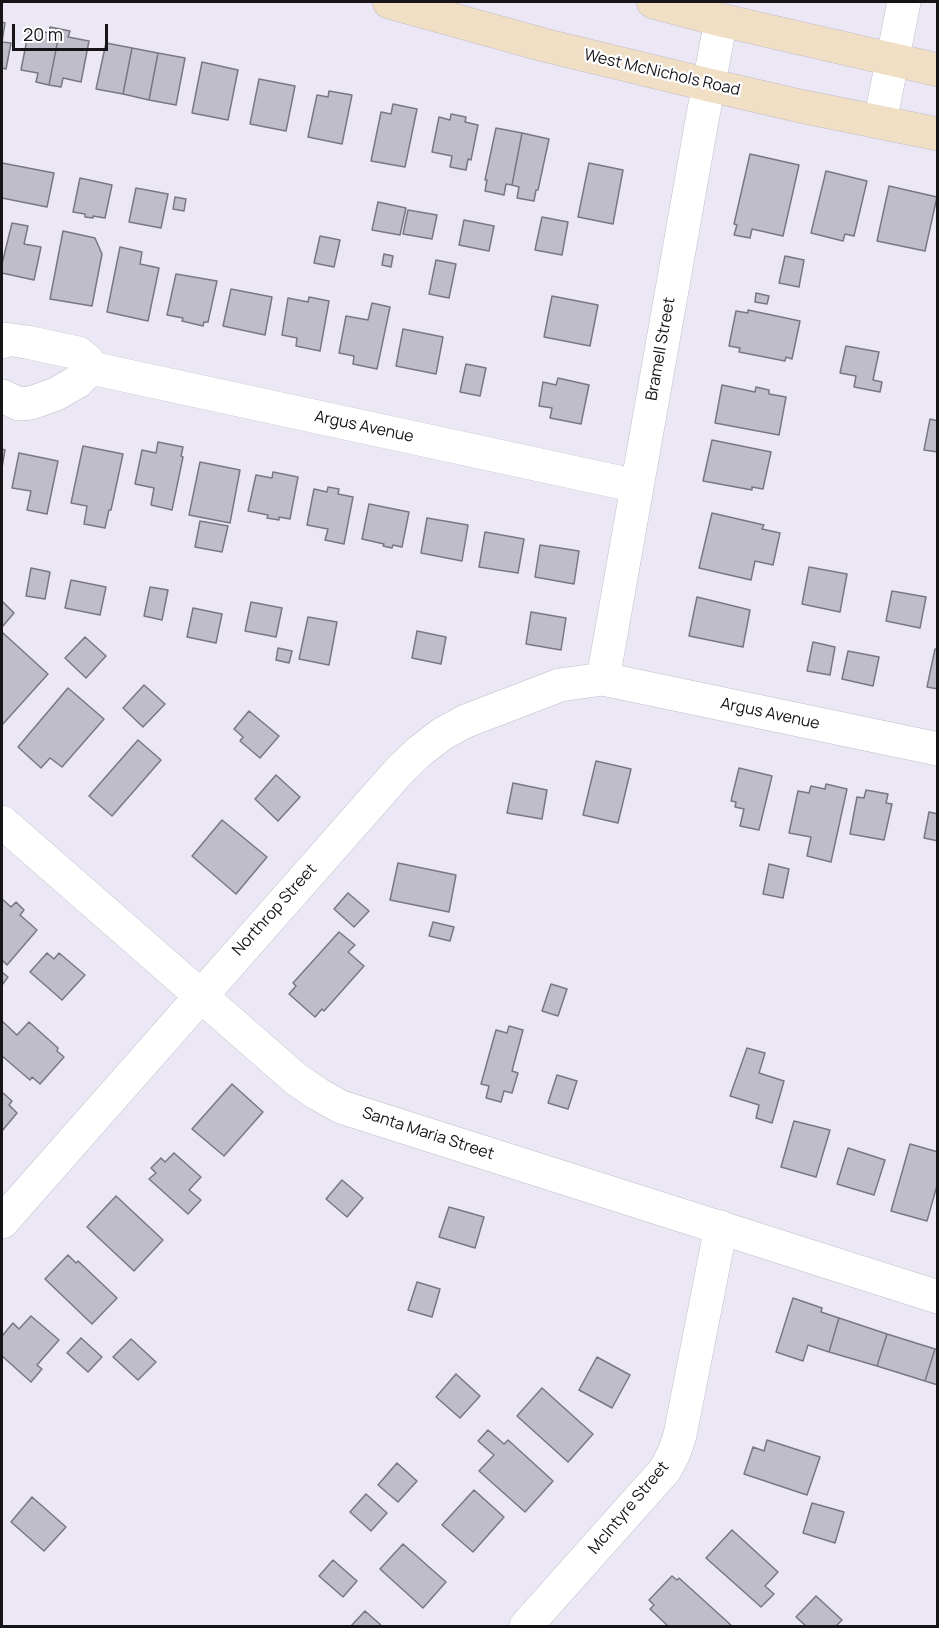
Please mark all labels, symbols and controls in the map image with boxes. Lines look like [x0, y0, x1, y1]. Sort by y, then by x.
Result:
scale bar [15, 12, 111, 50]
text: 20 m [23, 22, 63, 46]
street label: West McNichols Road [582, 46, 742, 100]
street label: Bramell Street [642, 296, 680, 402]
street label: Argus Avenue [313, 407, 415, 447]
street label: Argus Avenue [719, 694, 821, 734]
street label: Northrop Street [229, 860, 321, 960]
street label: Santa Maria Street [360, 1104, 496, 1164]
street label: McIntyre Street [585, 1458, 673, 1558]

